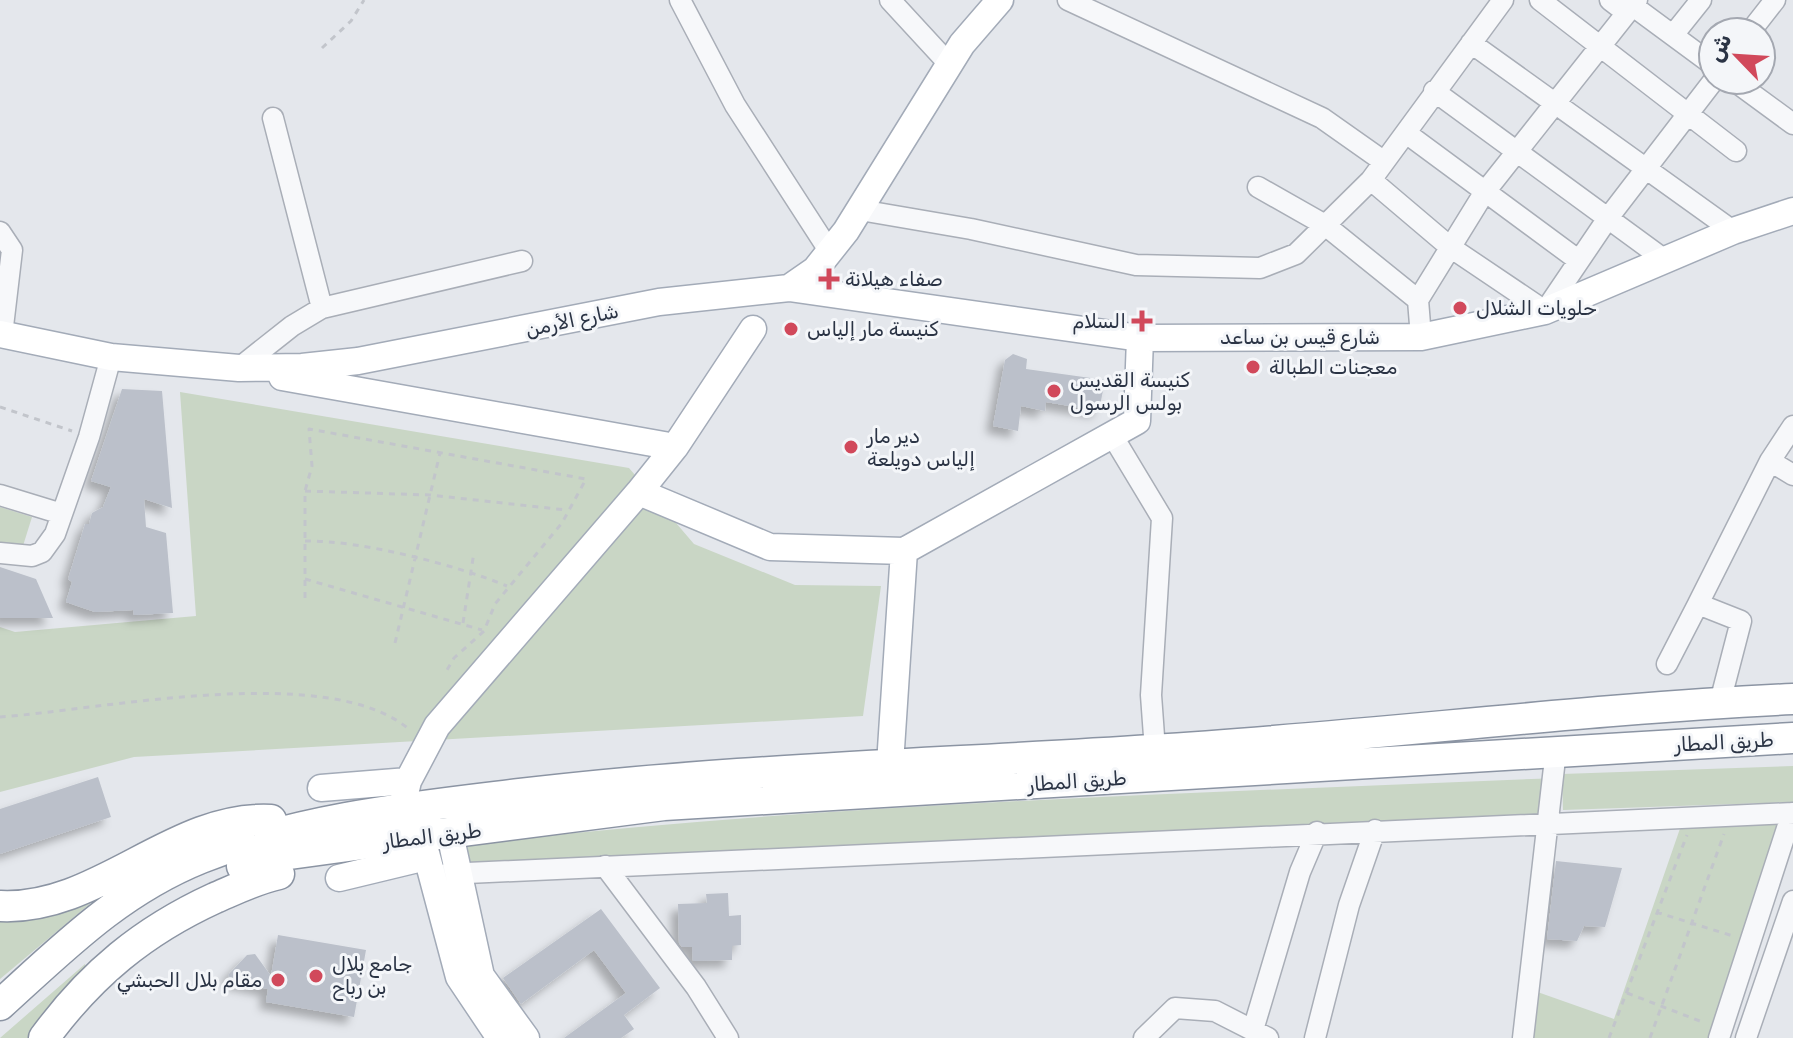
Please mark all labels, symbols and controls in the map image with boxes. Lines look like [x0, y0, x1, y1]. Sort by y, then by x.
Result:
north arrow [1697, 16, 1777, 96]
text: ش [1701, 29, 1737, 66]
place label: صفاء هيلانة [845, 267, 943, 291]
marker: صفاء هيلانة [820, 270, 838, 288]
place label: حلويات الشلال [1476, 296, 1597, 320]
street label: شارع الأرمن [523, 298, 621, 344]
marker: حلويات الشلال [1451, 299, 1469, 317]
place label: السلام [1073, 309, 1126, 335]
marker: السلام [1133, 312, 1151, 330]
place label: كنيسة مار إلياس [807, 317, 938, 341]
marker: كنيسة مار إلياس [782, 320, 800, 338]
street label: شارع قيس بن ساعد [1220, 325, 1380, 351]
place label: معجنات الطبالة [1269, 355, 1397, 379]
marker: معجنات الطبالة [1244, 358, 1262, 376]
place label: كنيسة القديس بولس الرسول [1070, 368, 1190, 415]
marker: كنيسة القديس بولس الرسول [1045, 382, 1063, 400]
place label: دير مار إلياس دويلعة [866, 424, 975, 471]
marker: دير مار إلياس دويلعة [842, 438, 860, 456]
street label: طريق المطار [1673, 727, 1774, 757]
street label: طريق المطار [1026, 766, 1127, 797]
street label: طريق المطار [380, 818, 483, 854]
place label: جامع بلال بن رباح [332, 952, 412, 1001]
marker: جامع بلال بن رباح [307, 967, 325, 985]
place label: مقام بلال الحبشي [117, 968, 262, 995]
marker: مقام بلال الحبشي [269, 971, 287, 989]

